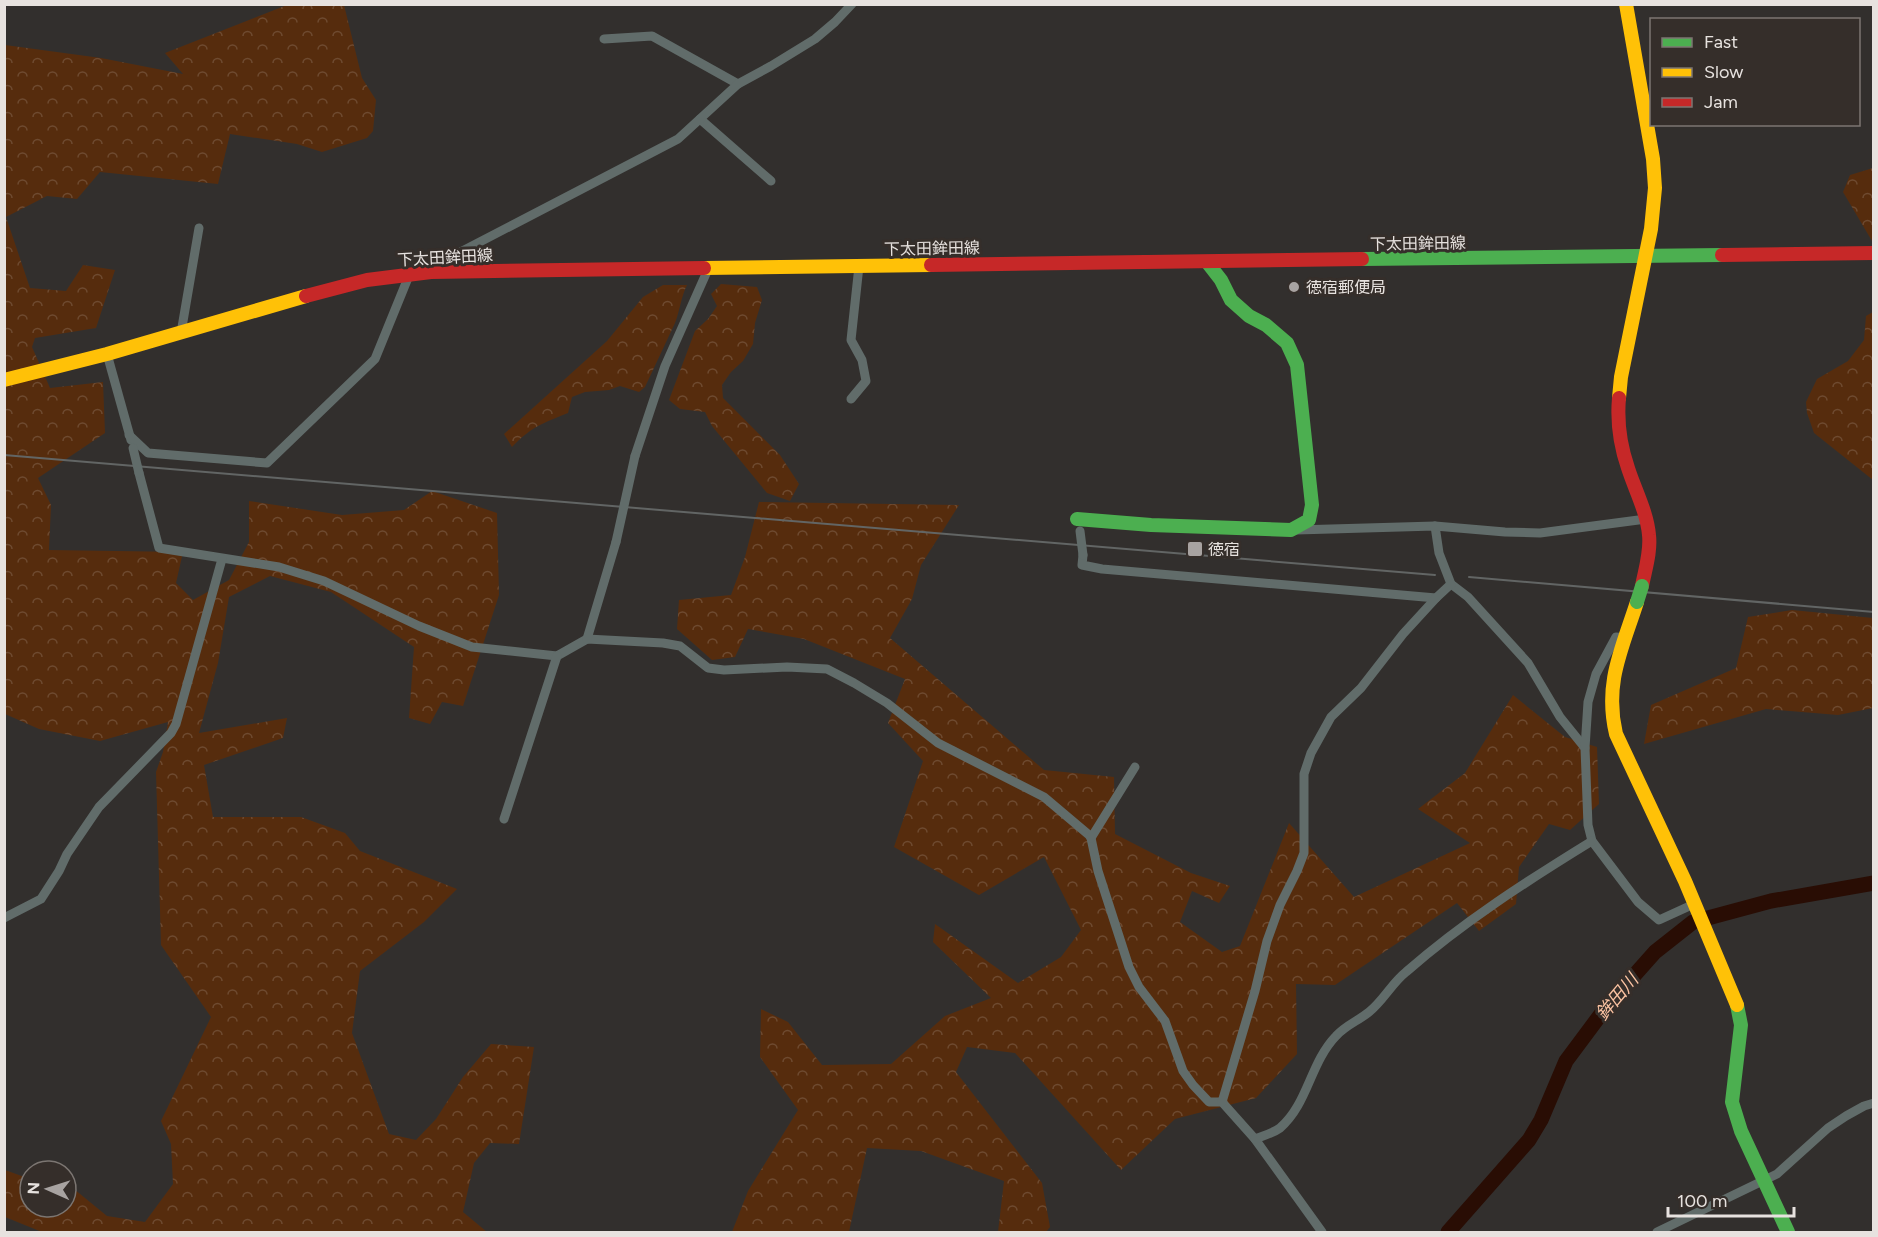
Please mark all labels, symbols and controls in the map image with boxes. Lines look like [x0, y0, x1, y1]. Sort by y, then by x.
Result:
legend [1650, 18, 1860, 126]
text: Fast [1704, 31, 1738, 53]
text: Slow [1704, 61, 1743, 83]
text: Jam [1704, 91, 1738, 113]
street label: 下太田鉾田線 [1370, 233, 1466, 254]
street label: 下太田鉾田線 [884, 238, 980, 259]
street label: 下太田鉾田線 [397, 245, 493, 269]
place label: 徳宿郵便局 [1306, 278, 1386, 297]
marker: 徳宿郵便局 [1287, 280, 1301, 294]
marker: 徳宿 [1186, 540, 1204, 558]
place label: 徳宿 [1208, 540, 1240, 559]
water label: 鉾田川 [1591, 968, 1644, 1025]
north arrow [18, 1159, 78, 1219]
scale bar [1668, 1180, 1794, 1218]
text: N [24, 1182, 43, 1195]
text: 100 m [1677, 1190, 1727, 1212]

